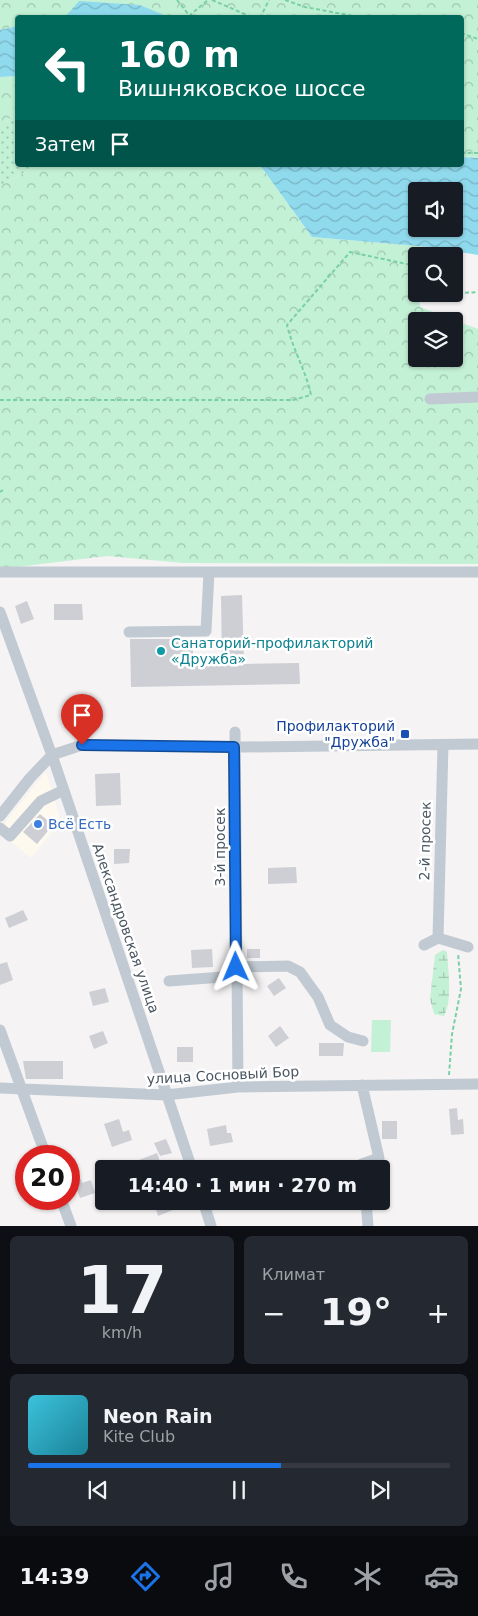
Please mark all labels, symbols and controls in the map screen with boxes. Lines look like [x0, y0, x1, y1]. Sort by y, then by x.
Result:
icon: left [35, 35, 100, 100]
text: 160 m [118, 35, 240, 75]
text: Вишняковское шоссе [118, 76, 366, 101]
icon: arrive [106, 130, 134, 158]
text: Затем [35, 133, 96, 155]
map controls [408, 182, 463, 367]
button: sound [408, 182, 463, 237]
button: search [408, 247, 463, 302]
button: layers [408, 312, 463, 367]
place label: Санаторий-профилакторий «Дружба» [171, 635, 373, 667]
marker: Санаторий-профилакторий «Дружба» [155, 645, 167, 657]
pin [61, 694, 103, 745]
icon: arrive [68, 701, 96, 729]
place label: Профилакторий "Дружба" [276, 718, 395, 750]
marker: Профилакторий "Дружба" [399, 728, 411, 740]
street label: 2-й просек [416, 801, 434, 881]
street label: 3-й просек [212, 808, 228, 886]
place label: Всё Есть [48, 816, 111, 832]
marker: Всё Есть [32, 818, 44, 830]
street label: Александровская улица [89, 841, 163, 1015]
position arrow [209, 940, 261, 992]
street label: улица Сосновый Бор [146, 1063, 300, 1087]
speed limit sign: 20 [15, 1145, 80, 1210]
text: 14:40 · 1 мин · 270 m [128, 1174, 357, 1196]
text: 17 [77, 1253, 167, 1328]
text: Климат [262, 1265, 325, 1284]
text: 19° [320, 1290, 392, 1334]
text: − [262, 1297, 285, 1330]
text: + [427, 1297, 450, 1330]
text: km/h [102, 1323, 142, 1342]
text: Neon Rain [103, 1405, 212, 1427]
text: Kite Club [103, 1427, 175, 1446]
icon: previous [84, 1476, 112, 1504]
icon: pause [225, 1476, 253, 1504]
icon: next [366, 1476, 394, 1504]
icon: directions [128, 1559, 163, 1594]
icon: music [202, 1559, 237, 1594]
icon: phone [276, 1559, 311, 1594]
icon: climate [350, 1559, 385, 1594]
icon: car [424, 1559, 459, 1594]
text: 14:39 [19, 1564, 89, 1589]

